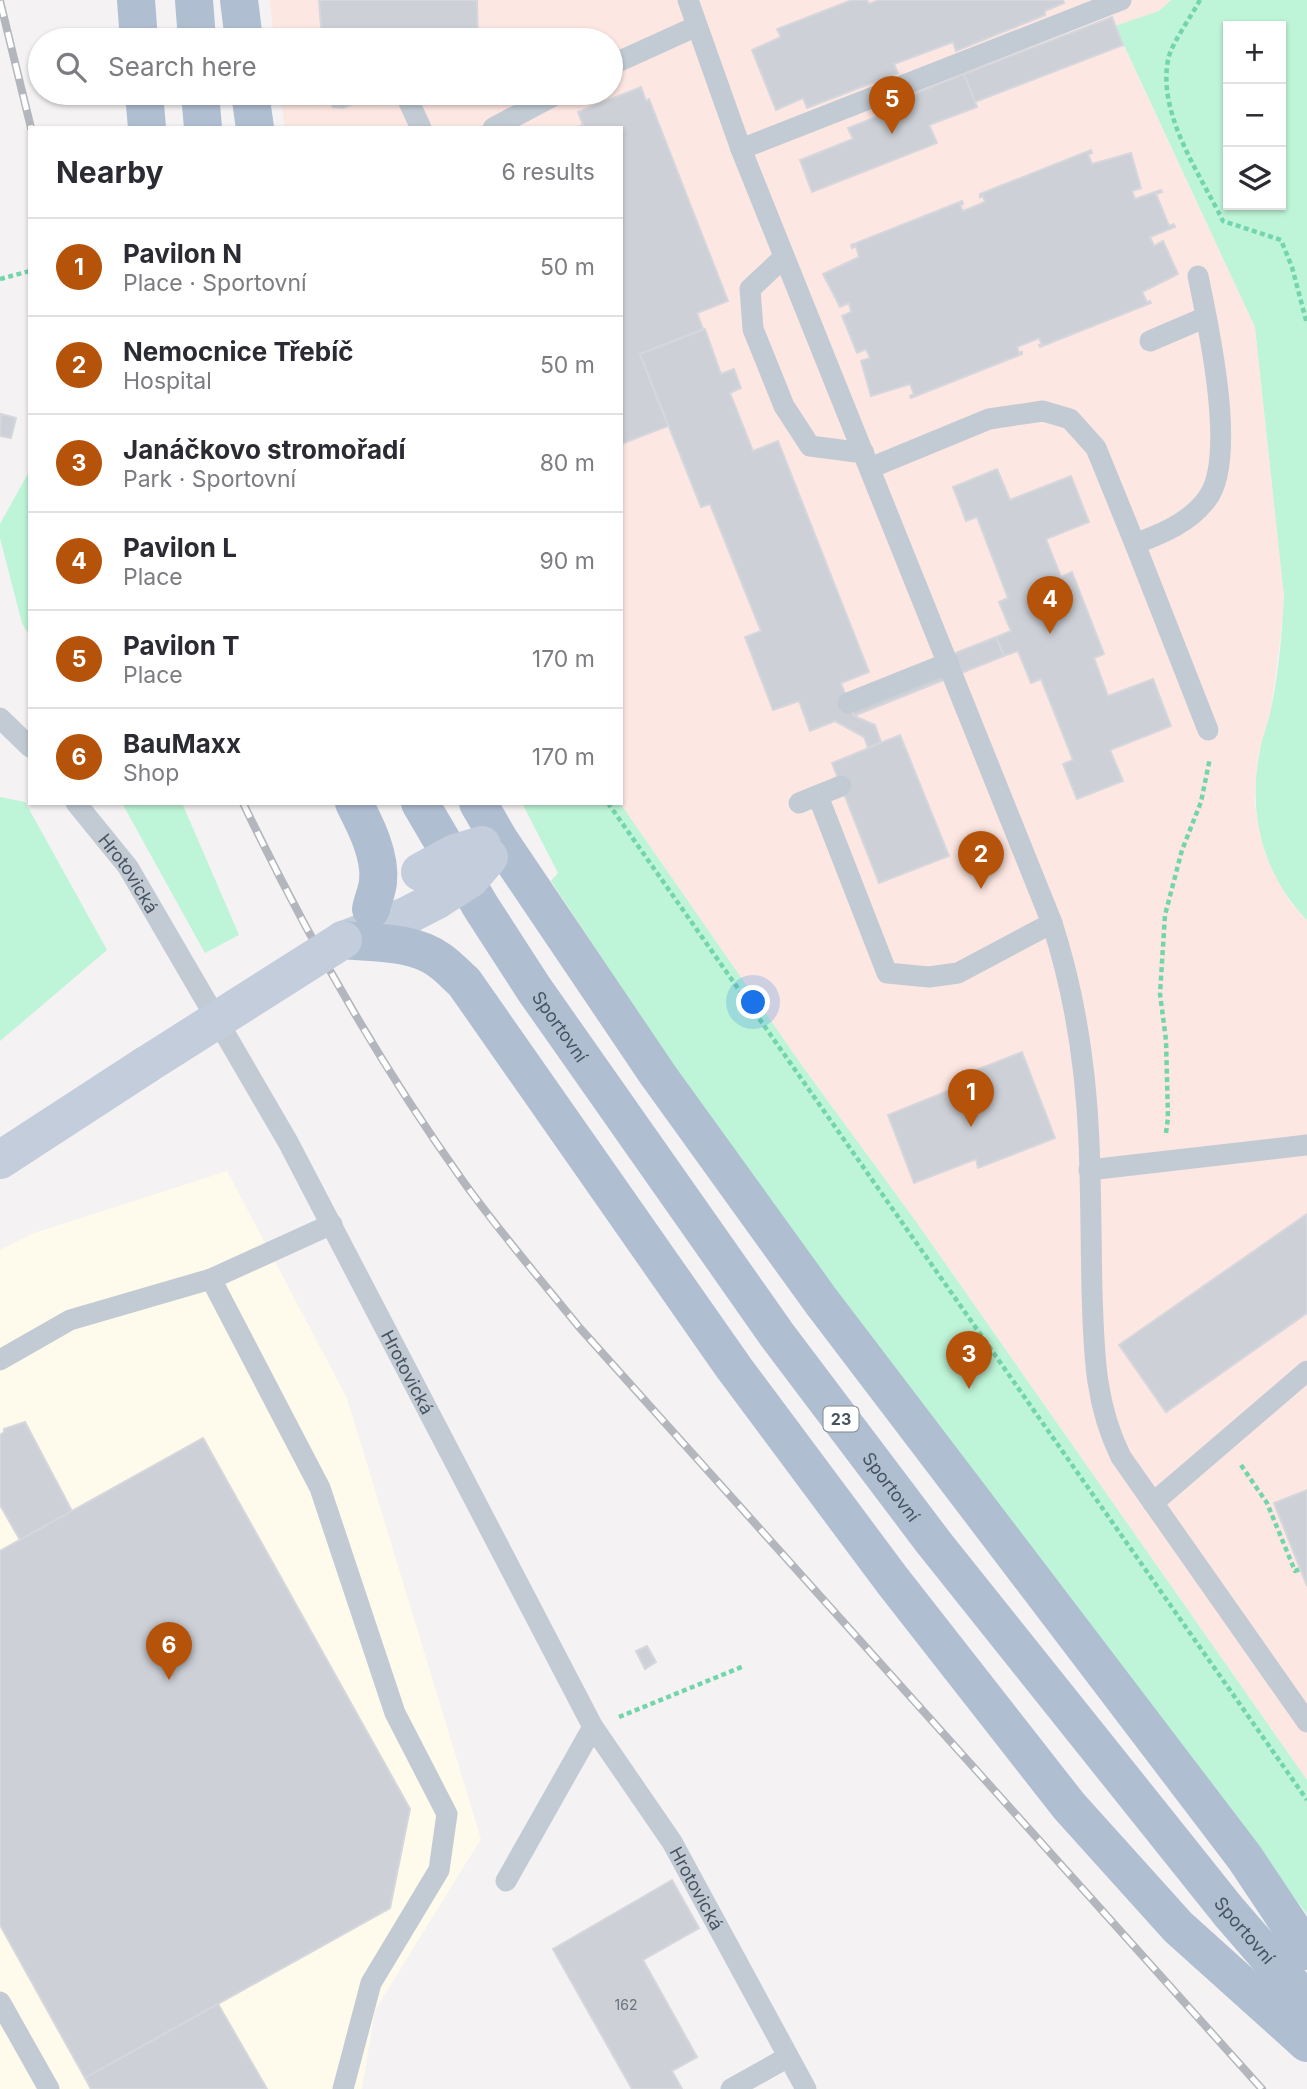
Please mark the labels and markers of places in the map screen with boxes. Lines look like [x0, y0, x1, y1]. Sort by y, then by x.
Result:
pin: 5 [869, 76, 915, 134]
pin: 4 [1027, 576, 1073, 634]
pin: 2 [958, 831, 1004, 889]
pin: 1 [948, 1069, 994, 1127]
pin: 3 [946, 1331, 992, 1389]
pin: 6 [146, 1622, 192, 1680]

